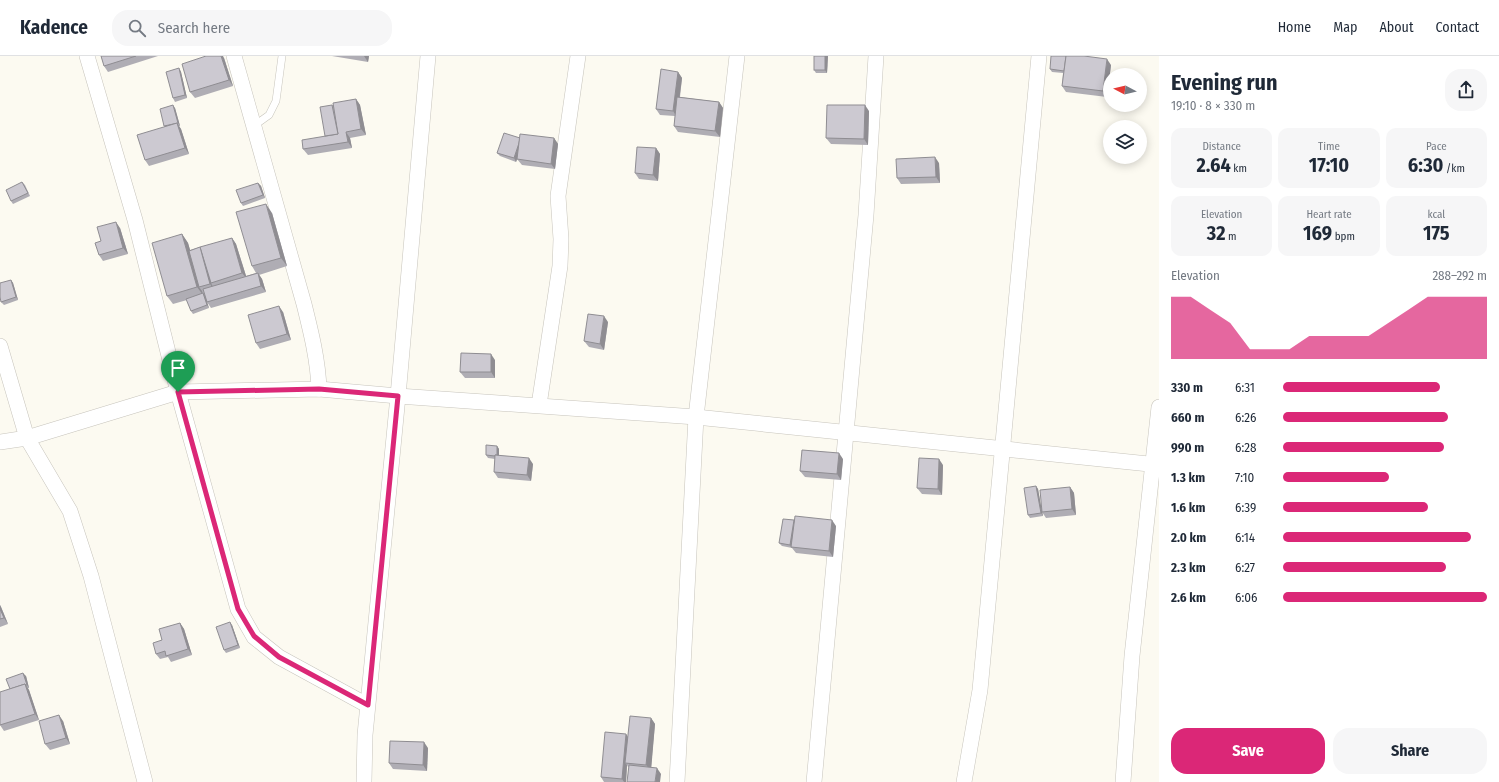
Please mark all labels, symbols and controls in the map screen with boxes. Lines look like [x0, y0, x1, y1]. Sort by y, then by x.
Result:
search box [112, 10, 392, 46]
text: Kadence [20, 16, 88, 39]
icon: search [126, 17, 148, 39]
text: Search here [158, 19, 230, 37]
text: Home [1278, 19, 1311, 36]
text: Map [1333, 19, 1357, 36]
text: About [1379, 19, 1414, 36]
text: Contact [1436, 19, 1479, 36]
north arrow [1103, 68, 1147, 112]
map controls [1103, 68, 1147, 164]
text: Evening run [1171, 69, 1278, 96]
button: share [1445, 69, 1487, 111]
text: 19:10 · 8 × 330 m [1171, 98, 1255, 113]
button: layers [1103, 120, 1147, 164]
text: Distance [1202, 140, 1241, 153]
text: Time [1318, 140, 1340, 153]
text: Pace [1426, 140, 1447, 153]
text: 2.64 [1196, 153, 1231, 177]
text: 17:10 [1309, 153, 1349, 177]
text: 6:30 [1408, 153, 1444, 177]
text: km [1231, 162, 1247, 175]
text: /km [1444, 162, 1465, 175]
text: Elevation [1201, 208, 1242, 221]
text: Heart rate [1306, 208, 1352, 221]
text: kcal [1427, 208, 1445, 221]
text: 32 [1207, 221, 1225, 245]
text: 169 [1303, 221, 1332, 245]
text: 175 [1423, 221, 1450, 245]
text: m [1225, 230, 1236, 243]
text: bpm [1332, 230, 1355, 243]
text: Elevation [1171, 268, 1220, 283]
text: 288–292 m [1432, 268, 1487, 283]
pin [161, 351, 195, 392]
icon: arrive [167, 357, 189, 379]
text: 330 m [1171, 380, 1203, 395]
text: 6:31 [1235, 380, 1255, 395]
text: 660 m [1171, 410, 1204, 425]
text: 6:26 [1235, 410, 1256, 425]
text: 990 m [1171, 440, 1204, 455]
text: 6:28 [1235, 440, 1256, 455]
text: 1.3 km [1171, 470, 1205, 485]
text: 7:10 [1235, 470, 1254, 485]
text: 1.6 km [1171, 500, 1205, 515]
text: 6:39 [1235, 500, 1256, 515]
text: 2.0 km [1171, 530, 1206, 545]
text: 6:14 [1235, 530, 1255, 545]
text: 2.3 km [1171, 560, 1206, 575]
text: 6:27 [1235, 560, 1255, 575]
text: 2.6 km [1171, 590, 1206, 605]
text: 6:06 [1235, 590, 1257, 605]
button: Save [1171, 728, 1325, 774]
button: Share [1333, 728, 1487, 774]

